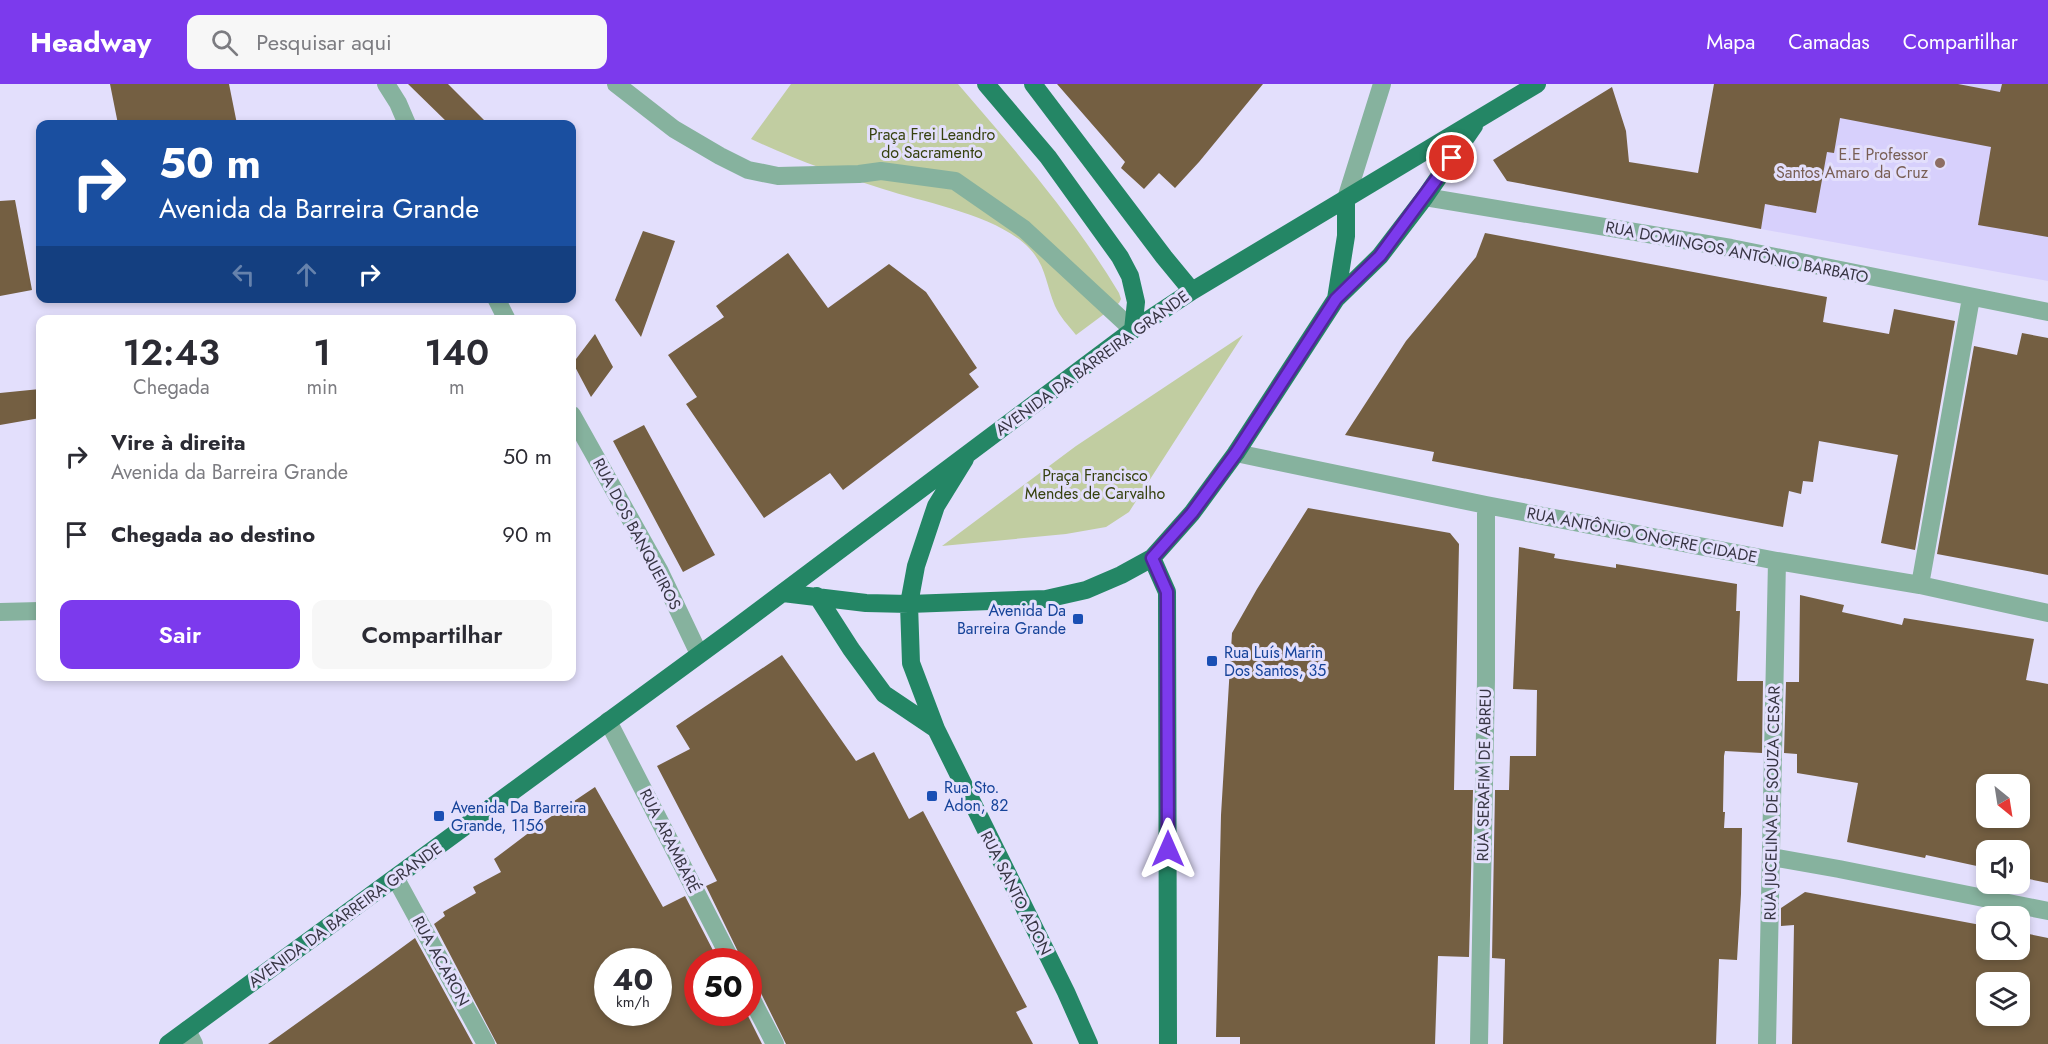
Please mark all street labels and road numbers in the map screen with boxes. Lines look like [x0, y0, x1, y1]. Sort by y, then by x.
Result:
street label: RUA DOMINGOS ANTÔNIO BARBATO [1604, 215, 1870, 289]
street label: AVENIDA DA BARREIRA GRANDE [990, 285, 1194, 441]
street label: RUA DOS BANQUEIROS [587, 454, 687, 614]
street label: RUA ANTÔNIO ONOFRE CIDADE [1525, 501, 1759, 569]
street label: RUA JUCELINA DE SOUZA CESAR [1758, 685, 1786, 921]
street label: RUA SERAFIM DE ABREU [1471, 688, 1497, 862]
street label: RUA ARAMBARÉ [634, 785, 706, 897]
street label: RUA SANTO ADON [975, 827, 1057, 959]
street label: AVENIDA DA BARREIRA GRANDE [243, 837, 447, 993]
street label: RUA ACARON [407, 912, 475, 1010]

